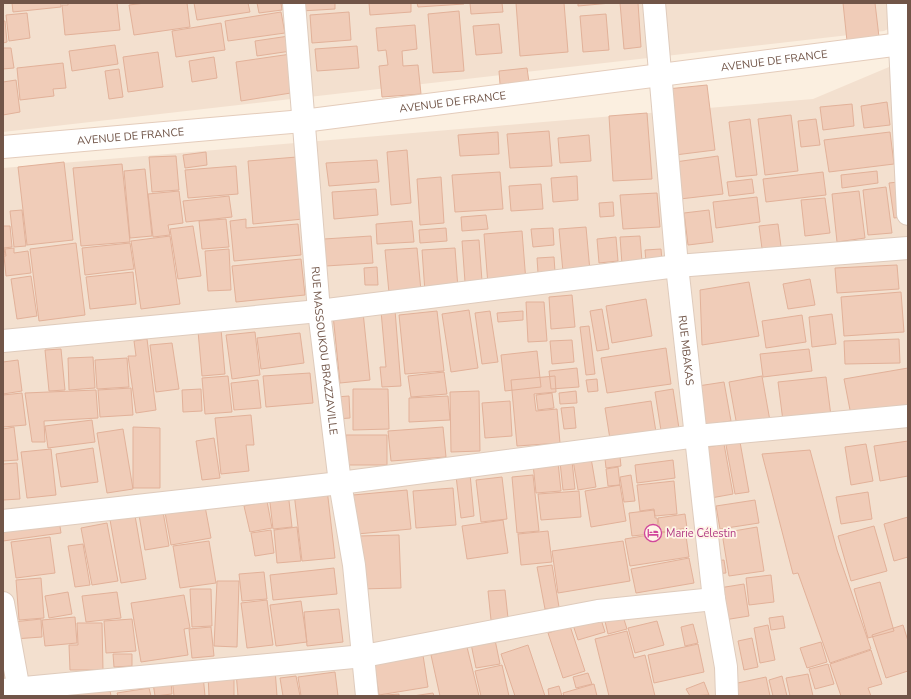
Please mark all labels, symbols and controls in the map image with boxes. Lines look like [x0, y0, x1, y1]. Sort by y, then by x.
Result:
street label: AVENUE DE FRANCE [720, 46, 828, 75]
street label: AVENUE DE FRANCE [398, 87, 507, 116]
street label: AVENUE DE FRANCE [76, 124, 185, 148]
street label: RUE MASSOUKOU BRAZZAVILLE [308, 266, 342, 436]
street label: RUE MBAKAS [675, 315, 698, 387]
hotel icon: Marie Célestin [643, 523, 663, 543]
place label: Marie Célestin [666, 526, 736, 541]

